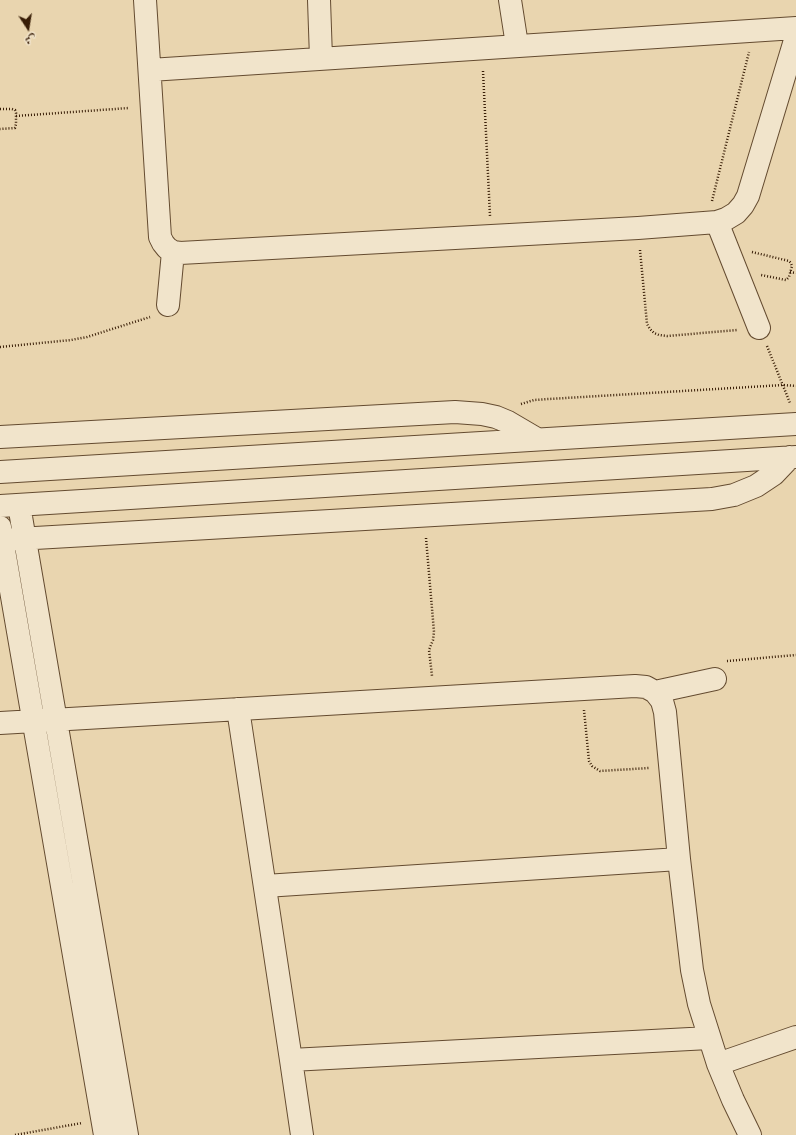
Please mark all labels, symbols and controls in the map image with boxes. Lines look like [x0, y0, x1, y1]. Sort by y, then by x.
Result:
north arrow [8, 8, 48, 48]
text: ش [24, 32, 37, 48]

